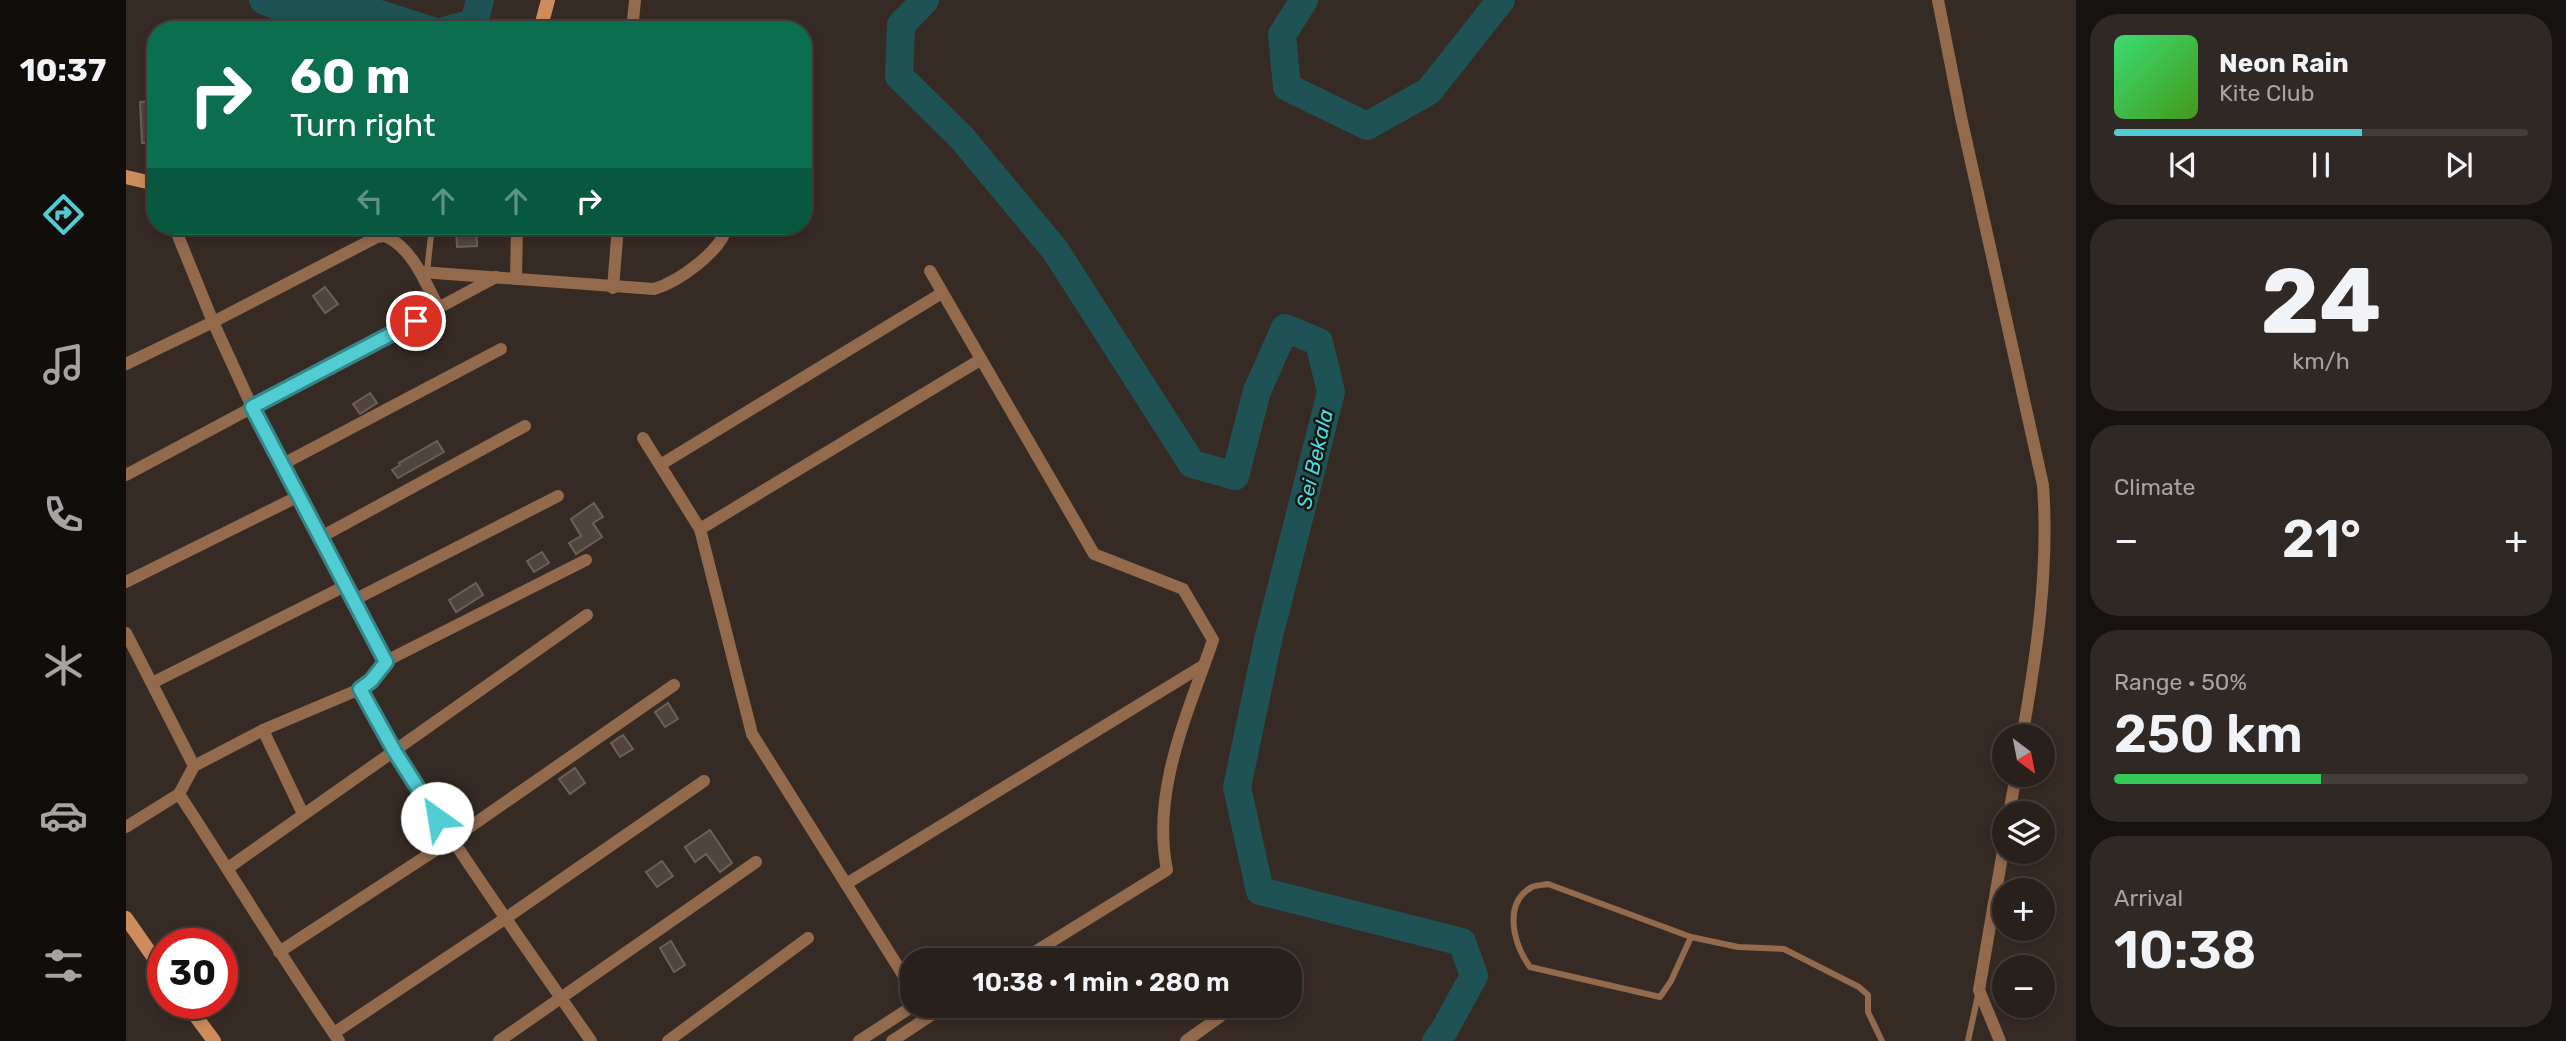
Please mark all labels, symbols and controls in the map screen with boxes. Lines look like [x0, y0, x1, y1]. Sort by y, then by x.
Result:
text: 60 m [290, 47, 411, 105]
text: Neon Rain [2219, 48, 2349, 79]
icon: right [175, 49, 266, 140]
text: 10:37 [20, 51, 106, 89]
text: Kite Club [2219, 79, 2314, 107]
text: Turn right [290, 106, 435, 144]
icon: previous [2164, 146, 2202, 184]
icon: pause [2302, 146, 2340, 184]
icon: next [2440, 146, 2478, 184]
icon: left [351, 182, 389, 220]
icon: ahead [424, 182, 462, 220]
icon: ahead [497, 182, 535, 220]
icon: right [570, 182, 608, 220]
icon: directions [39, 190, 88, 239]
text: 24 [2261, 247, 2381, 355]
pin [386, 291, 446, 351]
icon: arrive [397, 302, 435, 340]
icon: music [39, 340, 88, 389]
text: km/h [2292, 347, 2350, 375]
water label: Sei Bekala [1291, 407, 1338, 511]
text: Climate [2114, 473, 2195, 501]
icon: phone [39, 490, 88, 539]
text: 21° [2282, 508, 2361, 570]
text: − [2114, 517, 2139, 563]
text: + [2504, 517, 2528, 563]
icon: climate [39, 641, 88, 690]
text: Range · 50% [2114, 668, 2247, 696]
text: 250 km [2114, 703, 2303, 765]
north arrow [1992, 724, 2054, 788]
map controls [1992, 724, 2055, 1018]
position arrow [400, 781, 474, 855]
icon: car [39, 791, 88, 840]
button: layers [1992, 801, 2055, 864]
button: + [1992, 878, 2055, 941]
text: Arrival [2114, 884, 2183, 912]
text: 10:38 [2114, 919, 2256, 981]
speed limit sign: 30 [147, 928, 238, 1019]
icon: filters [39, 941, 88, 990]
button: − [1992, 955, 2055, 1018]
text: 10:38 · 1 min · 280 m [972, 967, 1230, 998]

